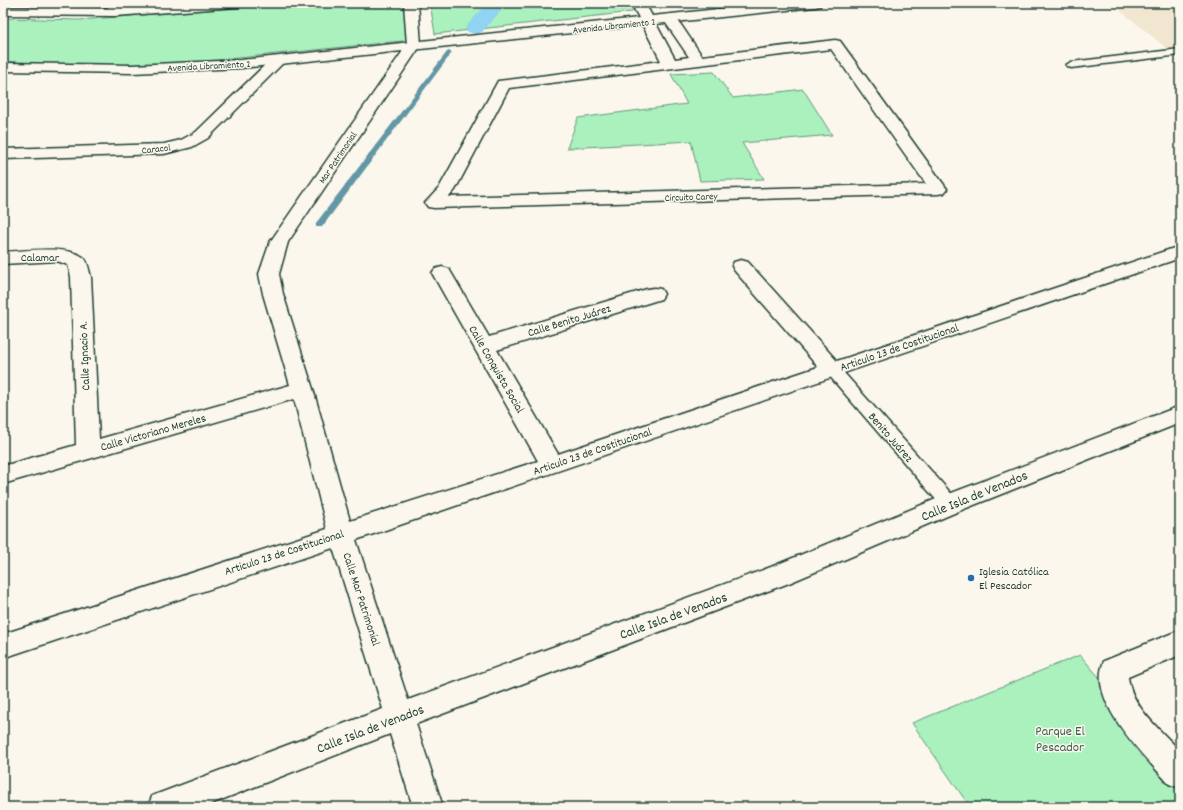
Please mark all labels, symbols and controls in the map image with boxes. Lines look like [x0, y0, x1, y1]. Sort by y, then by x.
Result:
street label: Avenida Libramiento 2 [572, 16, 656, 38]
street label: Avenida Libramiento 2 [167, 58, 251, 76]
street label: Mar Patrimonial [316, 129, 362, 187]
street label: Caracol [141, 141, 172, 158]
street label: Circuito Carey [664, 190, 719, 206]
street label: Calamar [21, 250, 60, 267]
street label: Calle Benito Juárez [526, 301, 614, 342]
street label: Articulo 23 de Costitucional [838, 320, 961, 377]
street label: Calle Ignacio A. [76, 321, 95, 391]
street label: Calle Conquista Social [464, 323, 528, 417]
street label: Benito Juárez [863, 409, 917, 467]
street label: Calle Victoriano Mereles [99, 410, 208, 457]
street label: Articulo 23 de Costitucional [531, 424, 654, 481]
street label: Calle Isla de Venados [918, 466, 1031, 527]
street label: Articulo 23 de Costitucional [223, 526, 346, 581]
street label: Calle Mar Patrimonial [337, 551, 384, 648]
place label: Iglesia Católica El Pescador [979, 564, 1049, 595]
marker: Iglesia Católica El Pescador [966, 573, 976, 583]
street label: Calle Isla de Venados [617, 588, 730, 646]
street label: Calle Isla de Venados [314, 700, 427, 760]
park label: Parque El Pescador [1035, 722, 1085, 758]

